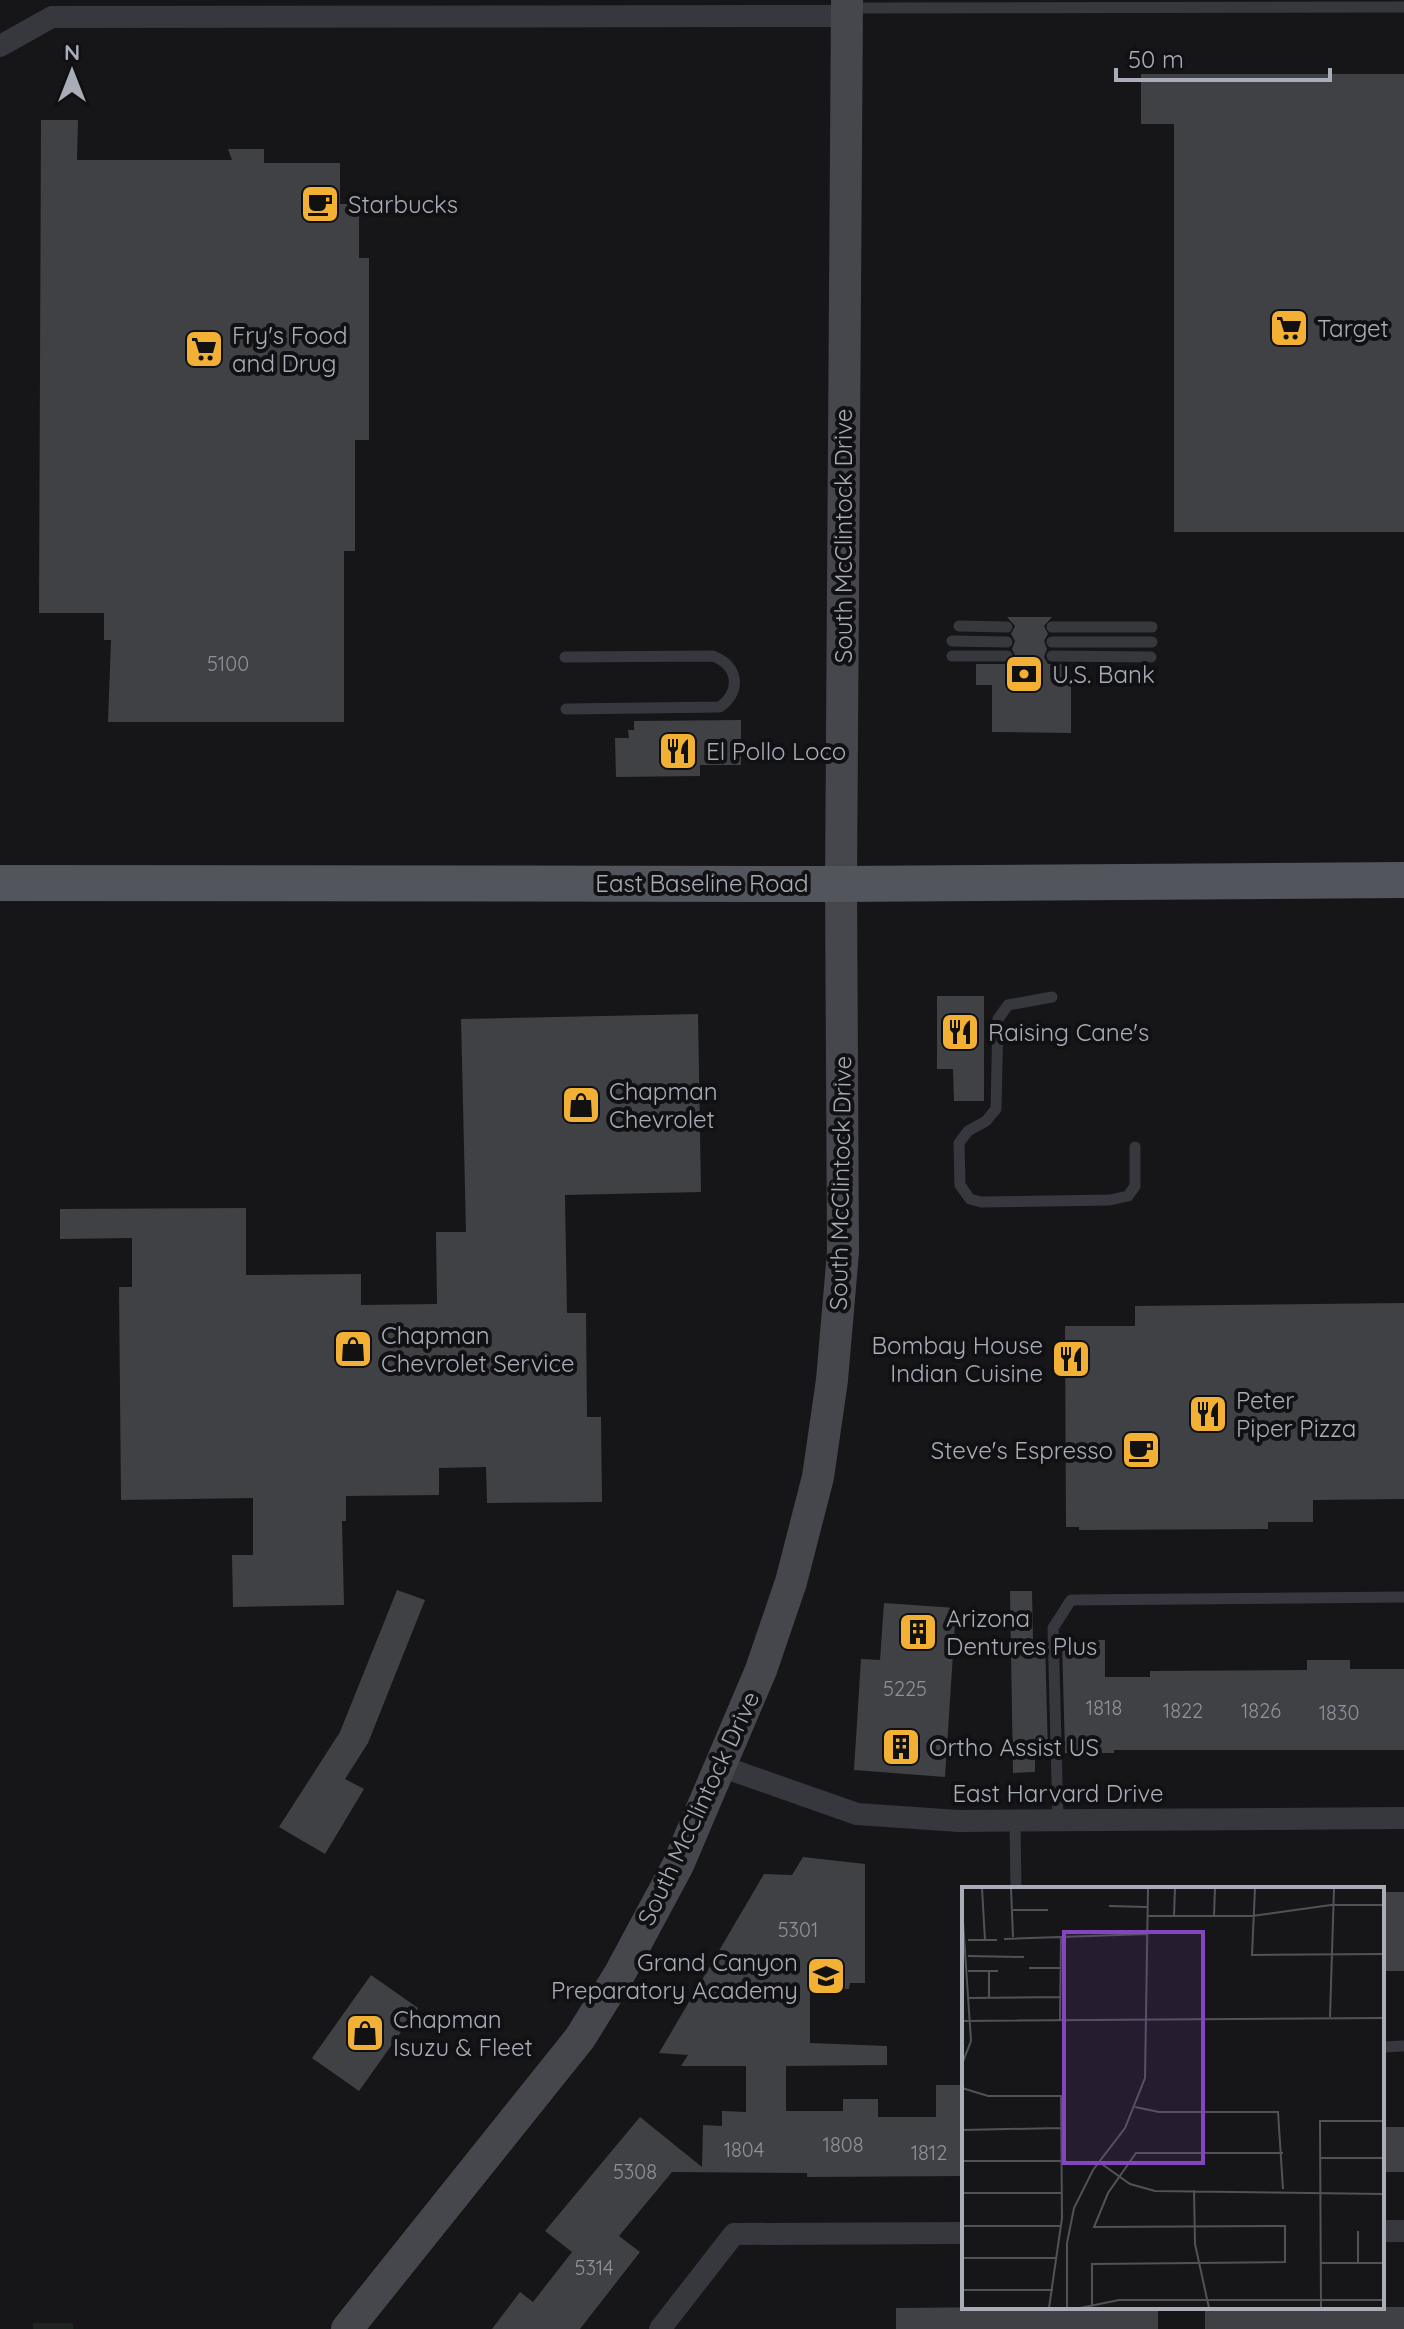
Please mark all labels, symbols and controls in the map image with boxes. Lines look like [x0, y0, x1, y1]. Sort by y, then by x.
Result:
north arrow [32, 32, 112, 112]
scale bar [1116, 32, 1330, 82]
text: N [64, 38, 80, 66]
text: 50 m [1128, 44, 1184, 74]
cafe icon: Starbucks [299, 183, 341, 225]
place label: Starbucks [348, 189, 458, 219]
supermarket icon: Target [1268, 307, 1310, 349]
place label: Target [1317, 313, 1389, 343]
place label: Fry's Food and Drug [232, 320, 347, 378]
supermarket icon: Fry's Food and Drug [183, 328, 225, 370]
street label: South McClintock Drive [828, 409, 858, 663]
house number: 5100 [207, 651, 249, 676]
bank icon: U.S. Bank [1003, 653, 1045, 695]
place label: U.S. Bank [1052, 659, 1155, 689]
restaurant icon: El Pollo Loco [657, 730, 699, 772]
place label: El Pollo Loco [706, 736, 846, 766]
street label: East Baseline Road [595, 868, 809, 898]
restaurant icon: Raising Cane's [939, 1011, 981, 1053]
place label: Raising Cane's [988, 1017, 1149, 1047]
street label: South McClintock Drive [823, 1055, 857, 1311]
place label: Chapman Chevrolet [609, 1076, 718, 1134]
shop icon: Chapman Chevrolet [560, 1084, 602, 1126]
place label: Chapman Chevrolet Service [381, 1320, 575, 1378]
shop icon: Chapman Chevrolet Service [332, 1328, 374, 1370]
place label: Bombay House Indian Cuisine [871, 1330, 1043, 1388]
restaurant icon: Bombay House Indian Cuisine [1050, 1338, 1092, 1380]
place label: Peter Piper Pizza [1236, 1385, 1356, 1443]
restaurant icon: Peter Piper Pizza [1187, 1393, 1229, 1435]
cafe icon: Steve's Espresso [1120, 1429, 1162, 1471]
place label: Steve's Espresso [931, 1435, 1113, 1465]
place label: Arizona Dentures Plus [946, 1603, 1097, 1661]
building icon: Arizona Dentures Plus [897, 1611, 939, 1653]
house number: 5225 [883, 1676, 927, 1701]
street label: South McClintock Drive [631, 1686, 765, 1930]
house number: 1818 [1086, 1695, 1122, 1720]
house number: 1822 [1163, 1698, 1203, 1723]
house number: 1826 [1241, 1698, 1281, 1723]
house number: 1830 [1319, 1700, 1359, 1725]
building icon: Ortho Assist US [880, 1726, 922, 1768]
place label: Ortho Assist US [929, 1732, 1099, 1762]
street label: East Harvard Drive [952, 1778, 1164, 1808]
inset map [962, 1887, 1384, 2309]
house number: 5301 [778, 1917, 818, 1942]
place label: Grand Canyon Preparatory Academy [551, 1947, 798, 2005]
school or university icon: Grand Canyon Preparatory Academy [805, 1955, 847, 1997]
place label: Chapman Isuzu & Fleet [393, 2004, 533, 2062]
shop icon: Chapman Isuzu & Fleet [344, 2012, 386, 2054]
house number: 1808 [823, 2132, 863, 2157]
house number: 1804 [724, 2137, 764, 2162]
house number: 1812 [911, 2140, 947, 2165]
house number: 5308 [613, 2159, 657, 2184]
house number: 5314 [574, 2255, 614, 2280]

